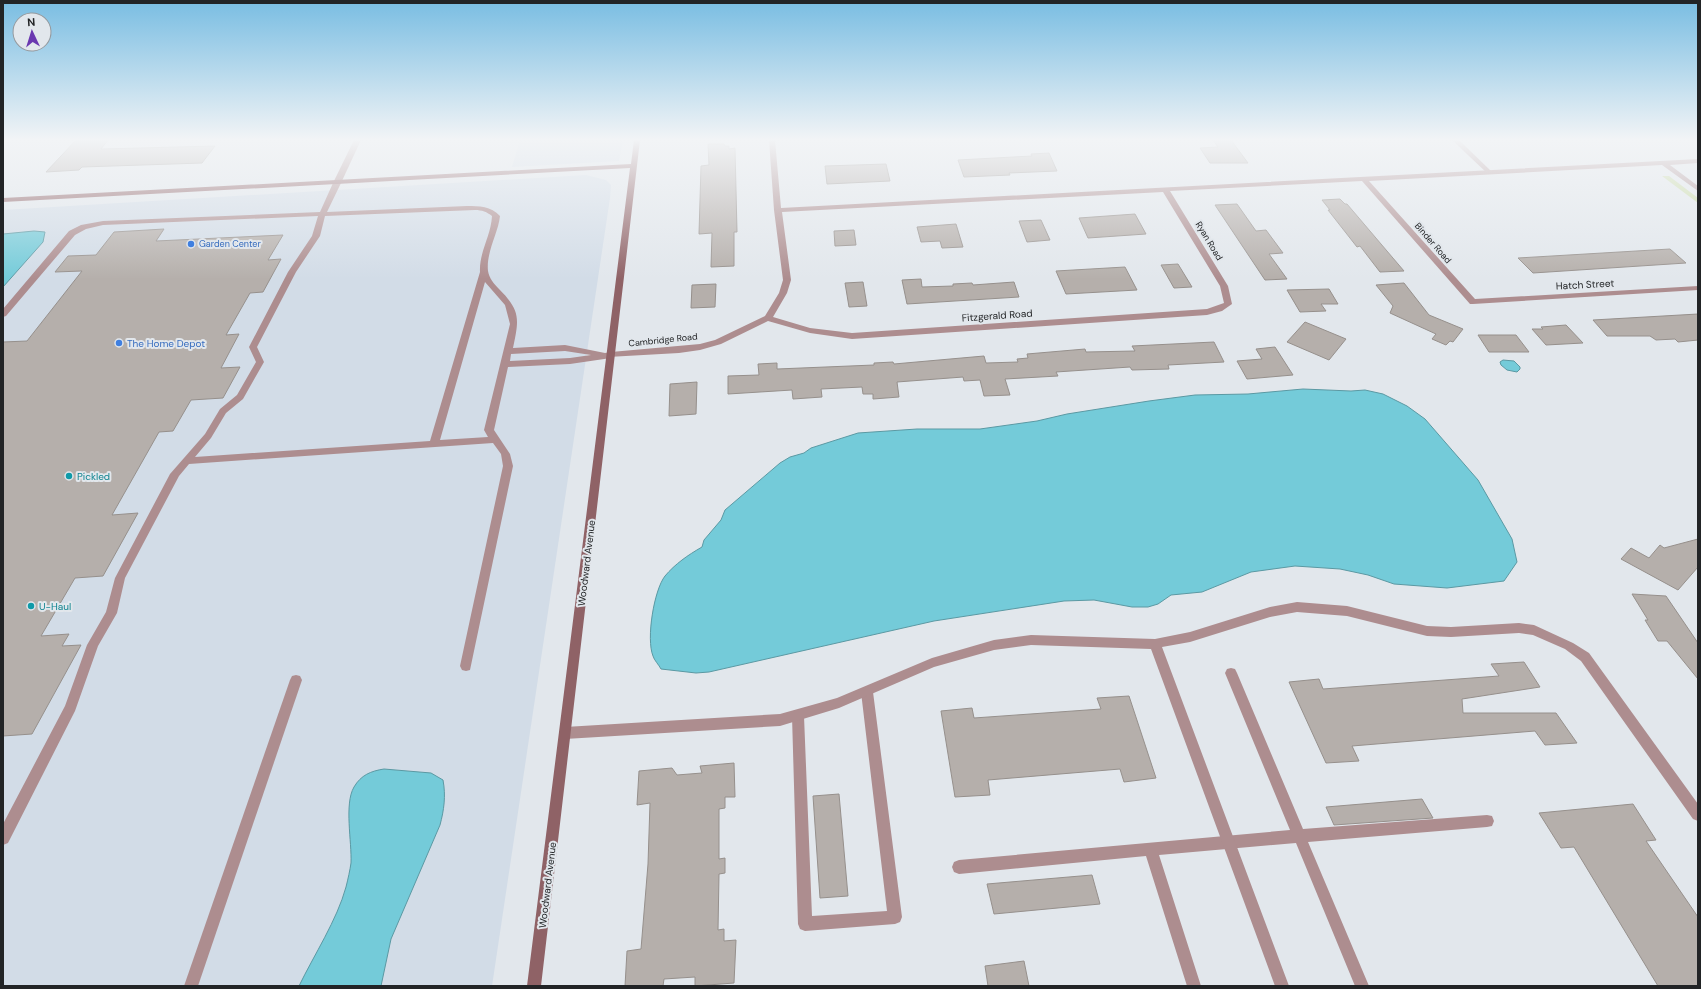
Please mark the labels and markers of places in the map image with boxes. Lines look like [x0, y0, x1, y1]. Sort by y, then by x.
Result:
place label: Garden Center [199, 238, 261, 250]
marker: Garden Center [186, 239, 196, 249]
place label: The Home Depot [127, 337, 205, 350]
marker: The Home Depot [114, 338, 124, 348]
place label: Pickled [77, 470, 110, 483]
marker: Pickled [64, 471, 74, 481]
place label: U-Haul [39, 600, 71, 613]
marker: U-Haul [26, 601, 36, 611]

